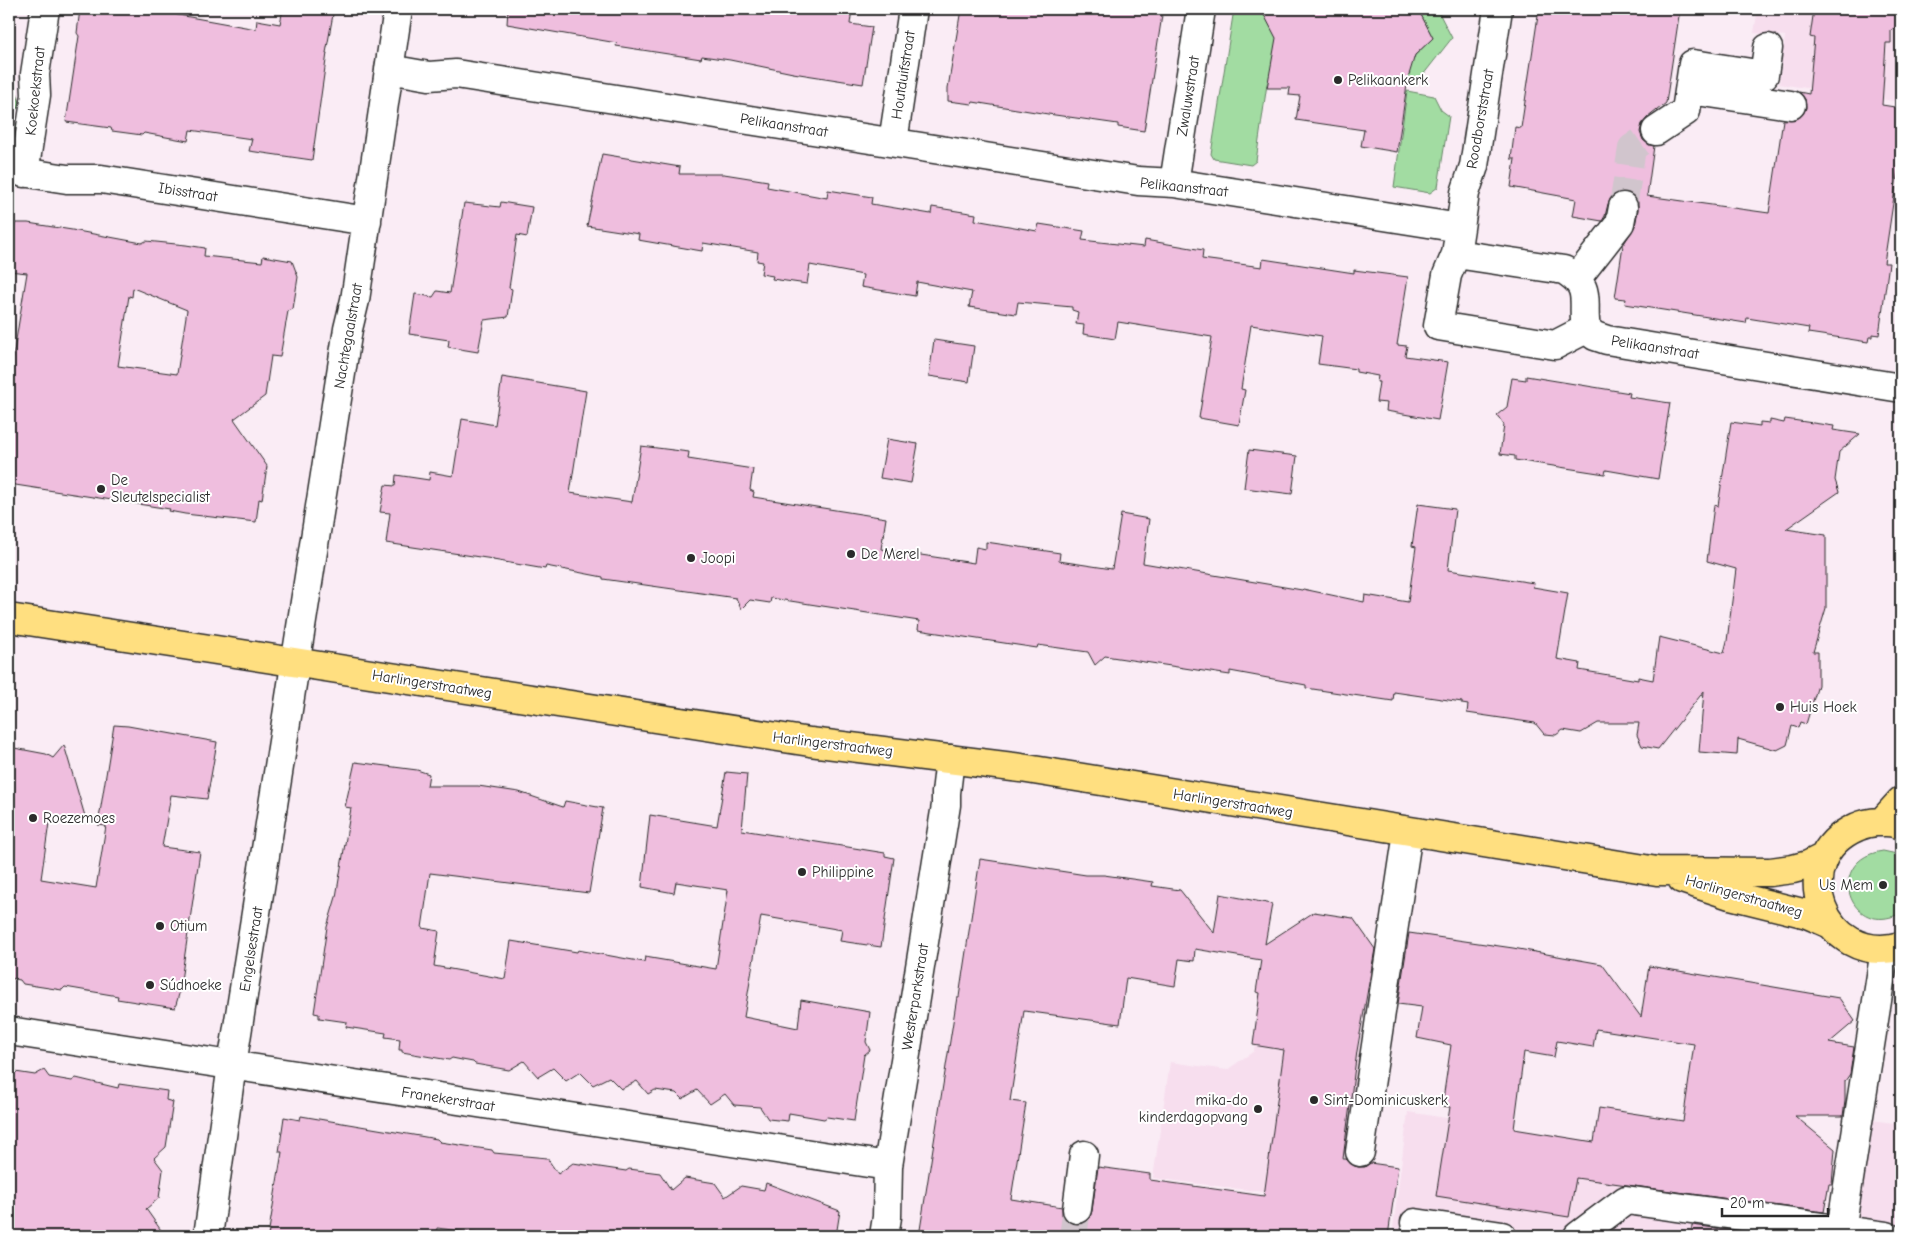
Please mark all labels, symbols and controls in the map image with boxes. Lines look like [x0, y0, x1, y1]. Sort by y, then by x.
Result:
street label: Houtduifstraat [887, 29, 919, 121]
street label: Koekoekstraat [21, 45, 49, 136]
street label: Zwaluwstraat [1173, 54, 1203, 137]
street label: Roodborststraat [1462, 67, 1498, 170]
place label: Pelikaankerk [1348, 71, 1429, 89]
marker: Pelikaankerk [1332, 74, 1344, 86]
street label: Pelikaanstraat [739, 109, 830, 141]
street label: Pelikaanstraat [1139, 173, 1230, 201]
street label: Ibisstraat [157, 178, 219, 206]
street label: Nachtegaalstraat [330, 281, 366, 390]
street label: Pelikaanstraat [1610, 331, 1701, 363]
place label: De Sleutelspecialist [111, 471, 210, 506]
marker: De Sleutelspecialist [95, 483, 107, 495]
place label: De Merel [861, 545, 920, 563]
marker: De Merel [845, 548, 857, 560]
place label: Joopi [701, 549, 735, 567]
marker: Joopi [685, 552, 697, 564]
street label: Harlingerstraatweg [371, 666, 493, 702]
place label: Huis Hoek [1790, 698, 1857, 716]
marker: Huis Hoek [1774, 701, 1786, 713]
street label: Harlingerstraatweg [772, 728, 894, 760]
street label: Harlingerstraatweg [1172, 785, 1294, 821]
place label: Roezemoes [43, 809, 115, 827]
marker: Roezemoes [27, 812, 39, 824]
place label: Philippine [812, 863, 874, 881]
marker: Philippine [796, 866, 808, 878]
street label: Harlingerstraatweg [1683, 871, 1805, 921]
place label: Us Mem [1819, 876, 1873, 894]
marker: Us Mem [1877, 879, 1889, 891]
street label: Engelsestraat [235, 905, 267, 993]
place label: Otium [170, 917, 207, 935]
marker: Otium [154, 920, 166, 932]
street label: Westerparkstraat [898, 942, 932, 1052]
place label: Súdhoeke [160, 976, 222, 994]
marker: Súdhoeke [144, 979, 156, 991]
street label: Franekerstraat [400, 1083, 497, 1115]
place label: mika-do kinderdagopvang [1139, 1091, 1248, 1126]
place label: Sint-Dominicuskerk [1324, 1091, 1449, 1109]
marker: Sint-Dominicuskerk [1308, 1094, 1320, 1106]
marker: mika-do kinderdagopvang [1252, 1103, 1264, 1115]
scale bar [1722, 1185, 1829, 1217]
text: 20 m [1730, 1194, 1764, 1212]

